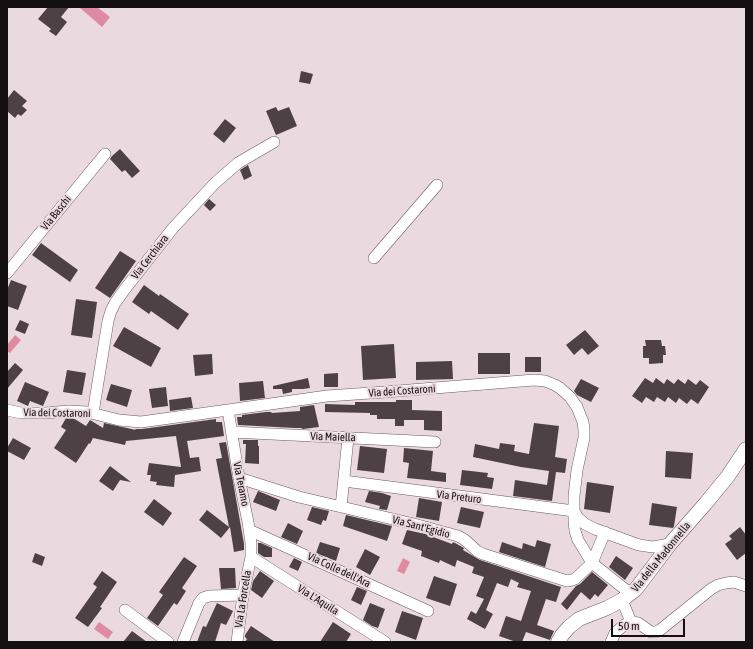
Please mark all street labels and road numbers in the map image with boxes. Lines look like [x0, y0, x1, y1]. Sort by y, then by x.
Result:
street label: Via Baschi [38, 193, 74, 233]
street label: Via Cerchiara [129, 232, 171, 282]
street label: Via dei Costaroni [368, 382, 436, 400]
street label: Via dei Costaroni [23, 406, 91, 420]
street label: Via Maiella [310, 430, 356, 444]
street label: Via Teramo [230, 461, 252, 507]
street label: Via Preturo [436, 488, 482, 506]
street label: Via Sant'Egidio [391, 513, 451, 541]
street label: Via della Madonnella [629, 519, 693, 595]
street label: Via Colle dell'Ara [305, 550, 373, 590]
street label: Via La Forcella [232, 569, 254, 629]
street label: Via L'Aquila [295, 582, 341, 618]

